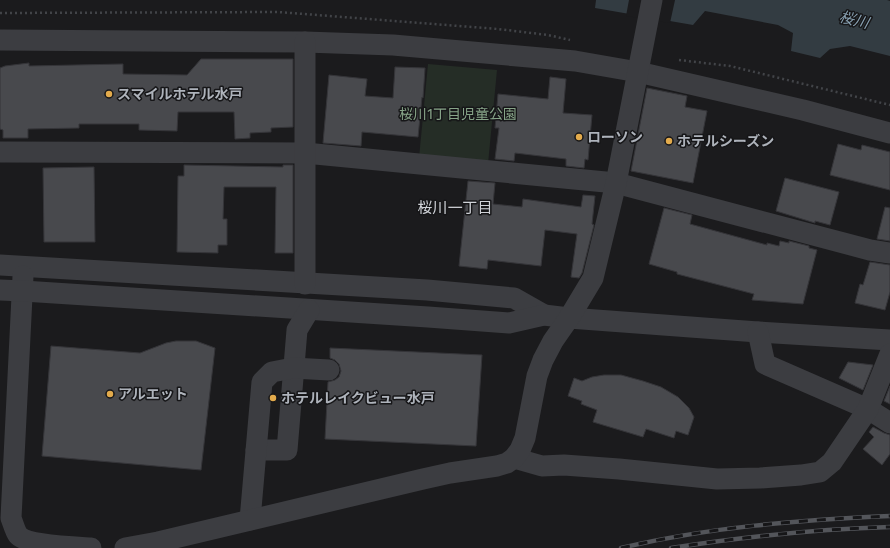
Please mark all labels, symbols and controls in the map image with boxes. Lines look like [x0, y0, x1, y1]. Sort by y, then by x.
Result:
water label: 桜川 [837, 8, 873, 33]
place label: スマイルホテル水戸 [117, 86, 243, 103]
marker: スマイルホテル水戸 [104, 89, 114, 99]
park label: 桜川1丁目児童公園 [399, 106, 517, 123]
place label: ローソン [587, 129, 643, 146]
marker: ローソン [574, 132, 584, 142]
place label: ホテルシーズン [677, 133, 774, 150]
marker: ホテルシーズン [664, 136, 674, 146]
district label: 桜川一丁目 [417, 199, 493, 217]
place label: アルエット [118, 386, 188, 403]
marker: アルエット [105, 389, 115, 399]
place label: ホテルレイクビュー水戸 [281, 390, 435, 407]
marker: ホテルレイクビュー水戸 [268, 393, 278, 403]

